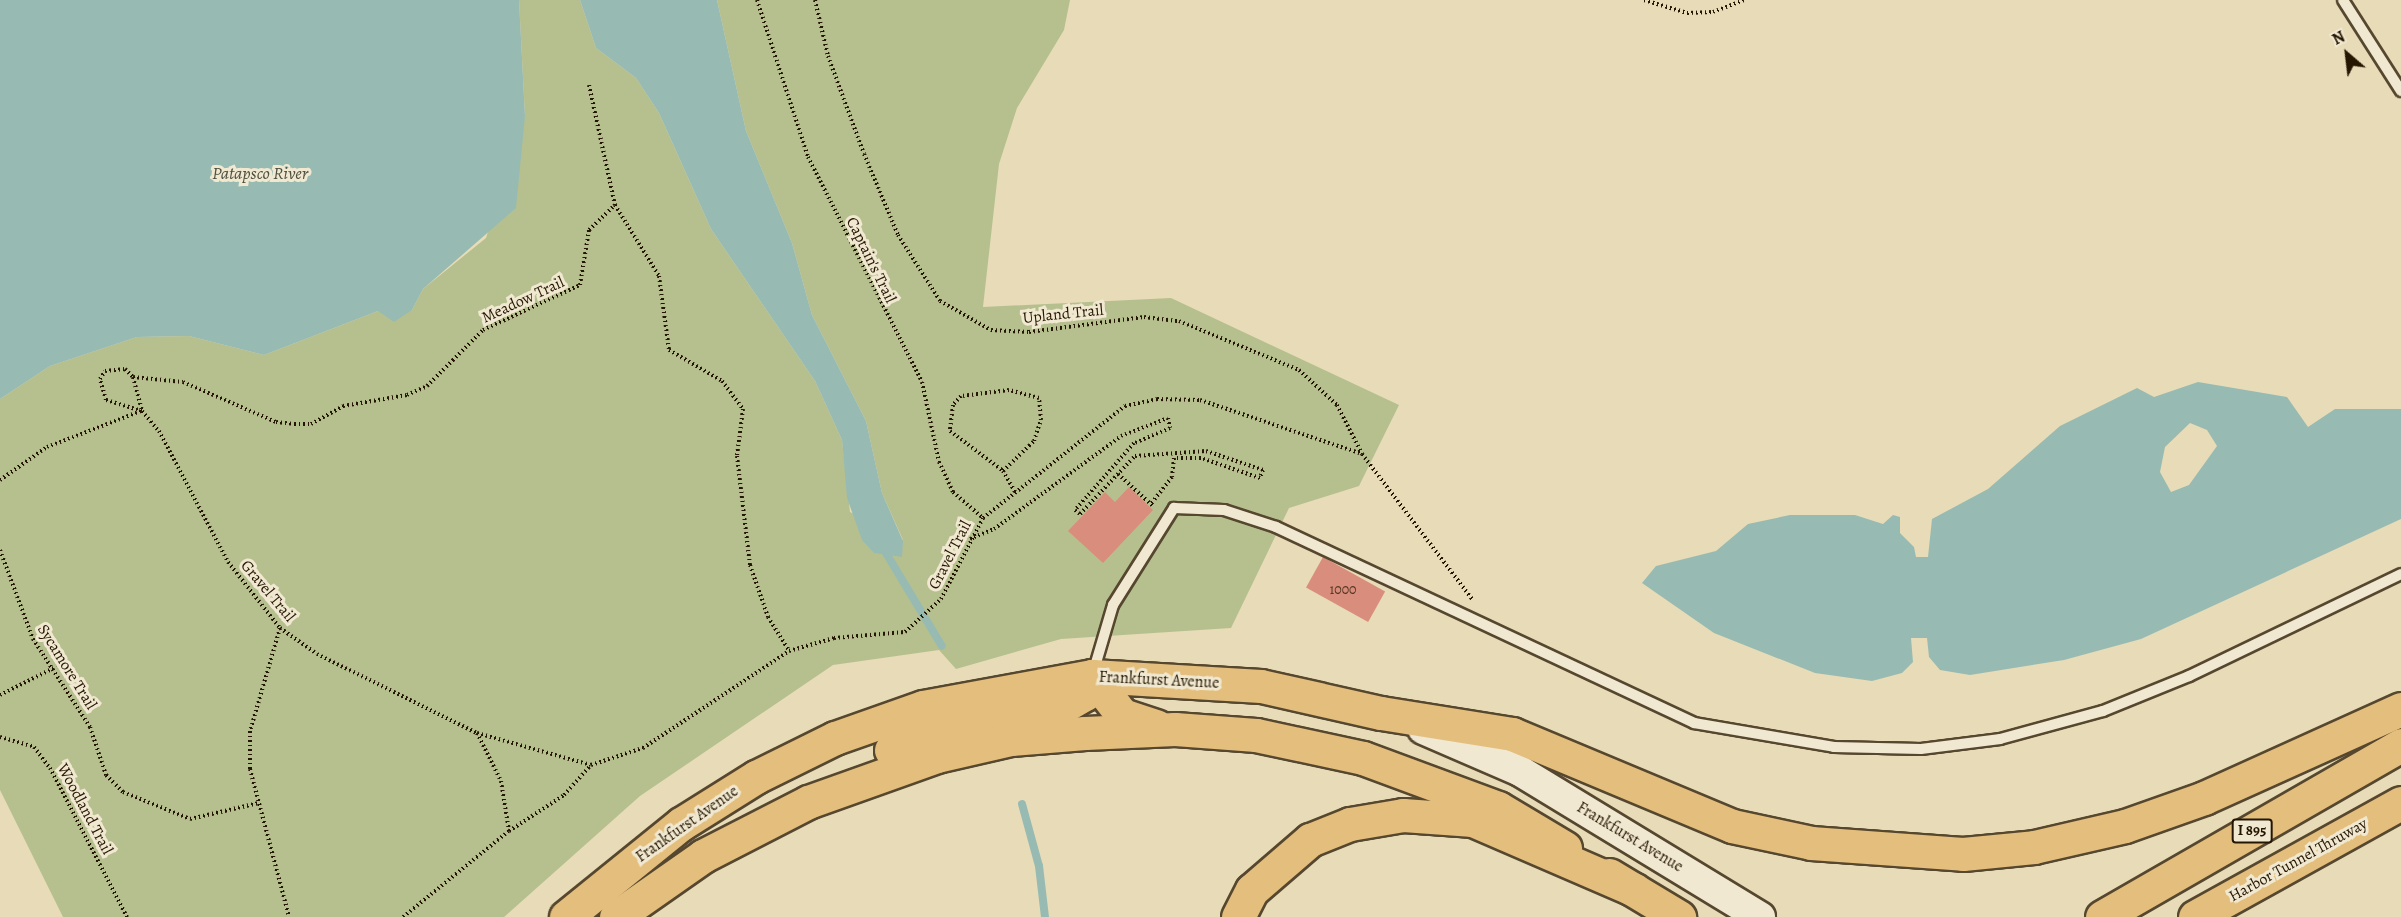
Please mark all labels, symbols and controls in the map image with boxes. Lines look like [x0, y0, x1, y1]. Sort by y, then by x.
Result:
north arrow [2317, 24, 2377, 84]
text: N [2328, 26, 2349, 51]
water label: Patapsco River [212, 162, 308, 184]
street label: Captain's Trail [842, 214, 900, 306]
street label: Meadow Trail [479, 273, 567, 327]
street label: Upland Trail [1022, 300, 1104, 328]
street label: Gravel Trail [924, 517, 976, 593]
street label: Gravel Trail [237, 556, 299, 626]
house number: 1000 [1329, 582, 1357, 598]
street label: Sycamore Trail [33, 621, 101, 713]
street label: Frankfurst Avenue [1098, 667, 1220, 693]
street label: Woodland Trail [53, 760, 117, 858]
street label: Frankfurst Avenue [632, 782, 742, 866]
street label: Frankfurst Avenue [1573, 798, 1687, 876]
street label: Harbor Tunnel Thruway [2225, 814, 2371, 906]
road number: I 895 [2231, 819, 2273, 843]

